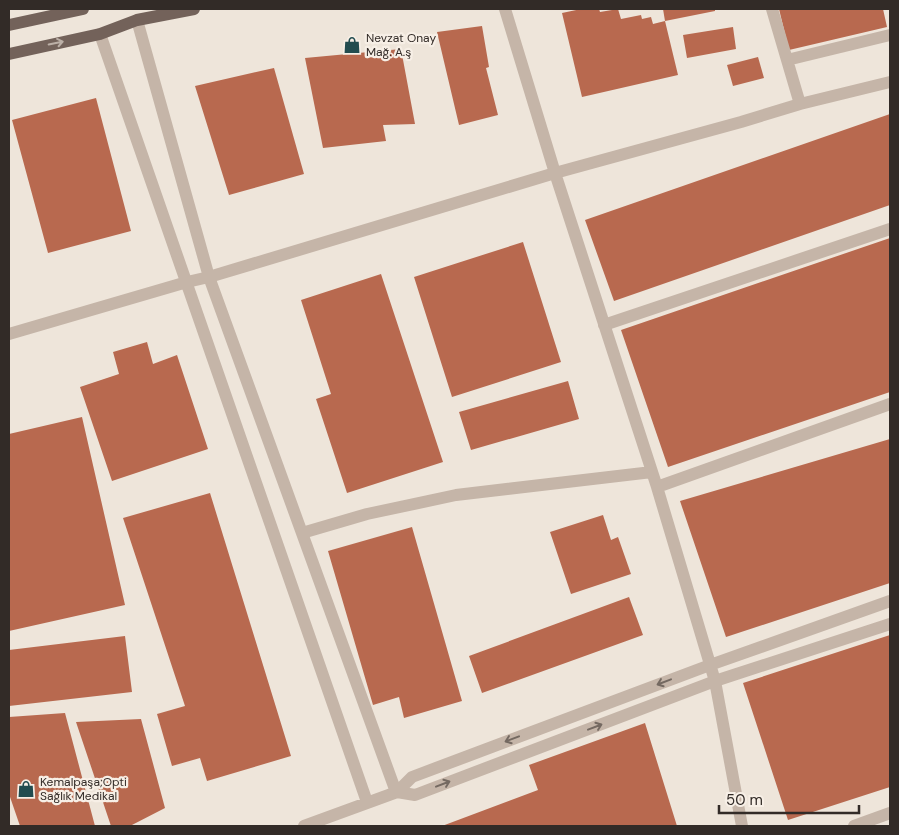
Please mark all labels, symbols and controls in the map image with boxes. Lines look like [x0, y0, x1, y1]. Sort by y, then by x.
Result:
place label: Nevzat Onay Mağ. A.ş [366, 30, 436, 60]
shop icon: Nevzat Onay Mağ. A.ş [342, 35, 362, 55]
one-way arrow [48, 38, 64, 48]
one-way arrow [657, 678, 672, 687]
one-way arrow [587, 722, 602, 731]
one-way arrow [505, 735, 520, 744]
place label: Kemalpaşa;Opti Sağlık Medikal [40, 774, 127, 804]
shop icon: Kemalpaşa;Opti Sağlık Medikal [16, 779, 36, 799]
one-way arrow [435, 779, 450, 788]
scale bar [719, 782, 859, 814]
text: 50 m [726, 790, 763, 810]

